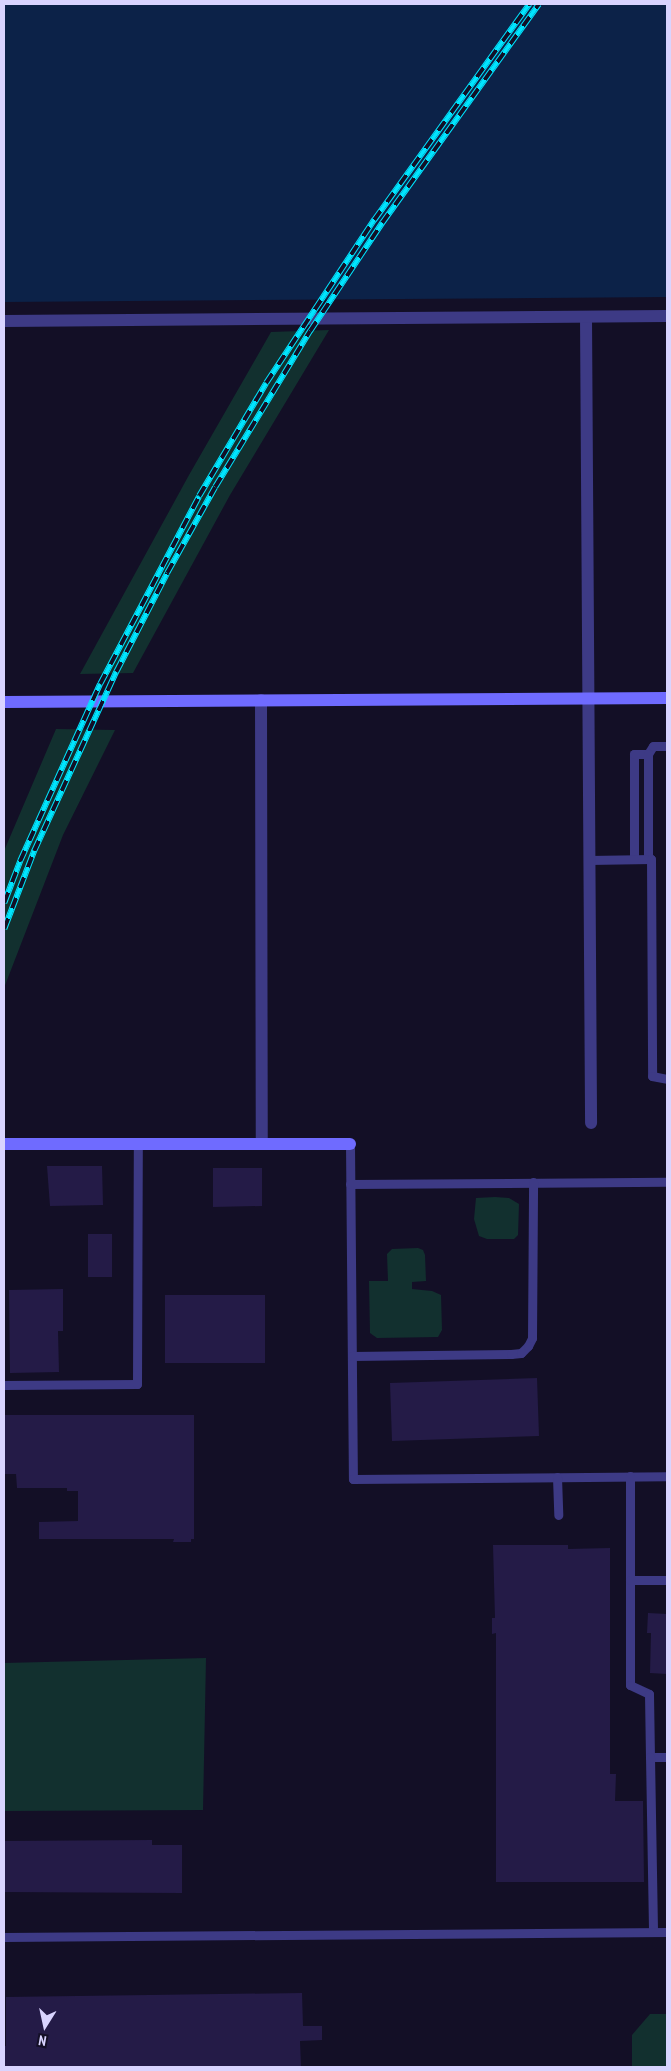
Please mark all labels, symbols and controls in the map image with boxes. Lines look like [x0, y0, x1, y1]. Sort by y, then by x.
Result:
north arrow [20, 2001, 70, 2051]
text: N [37, 2031, 48, 2050]

